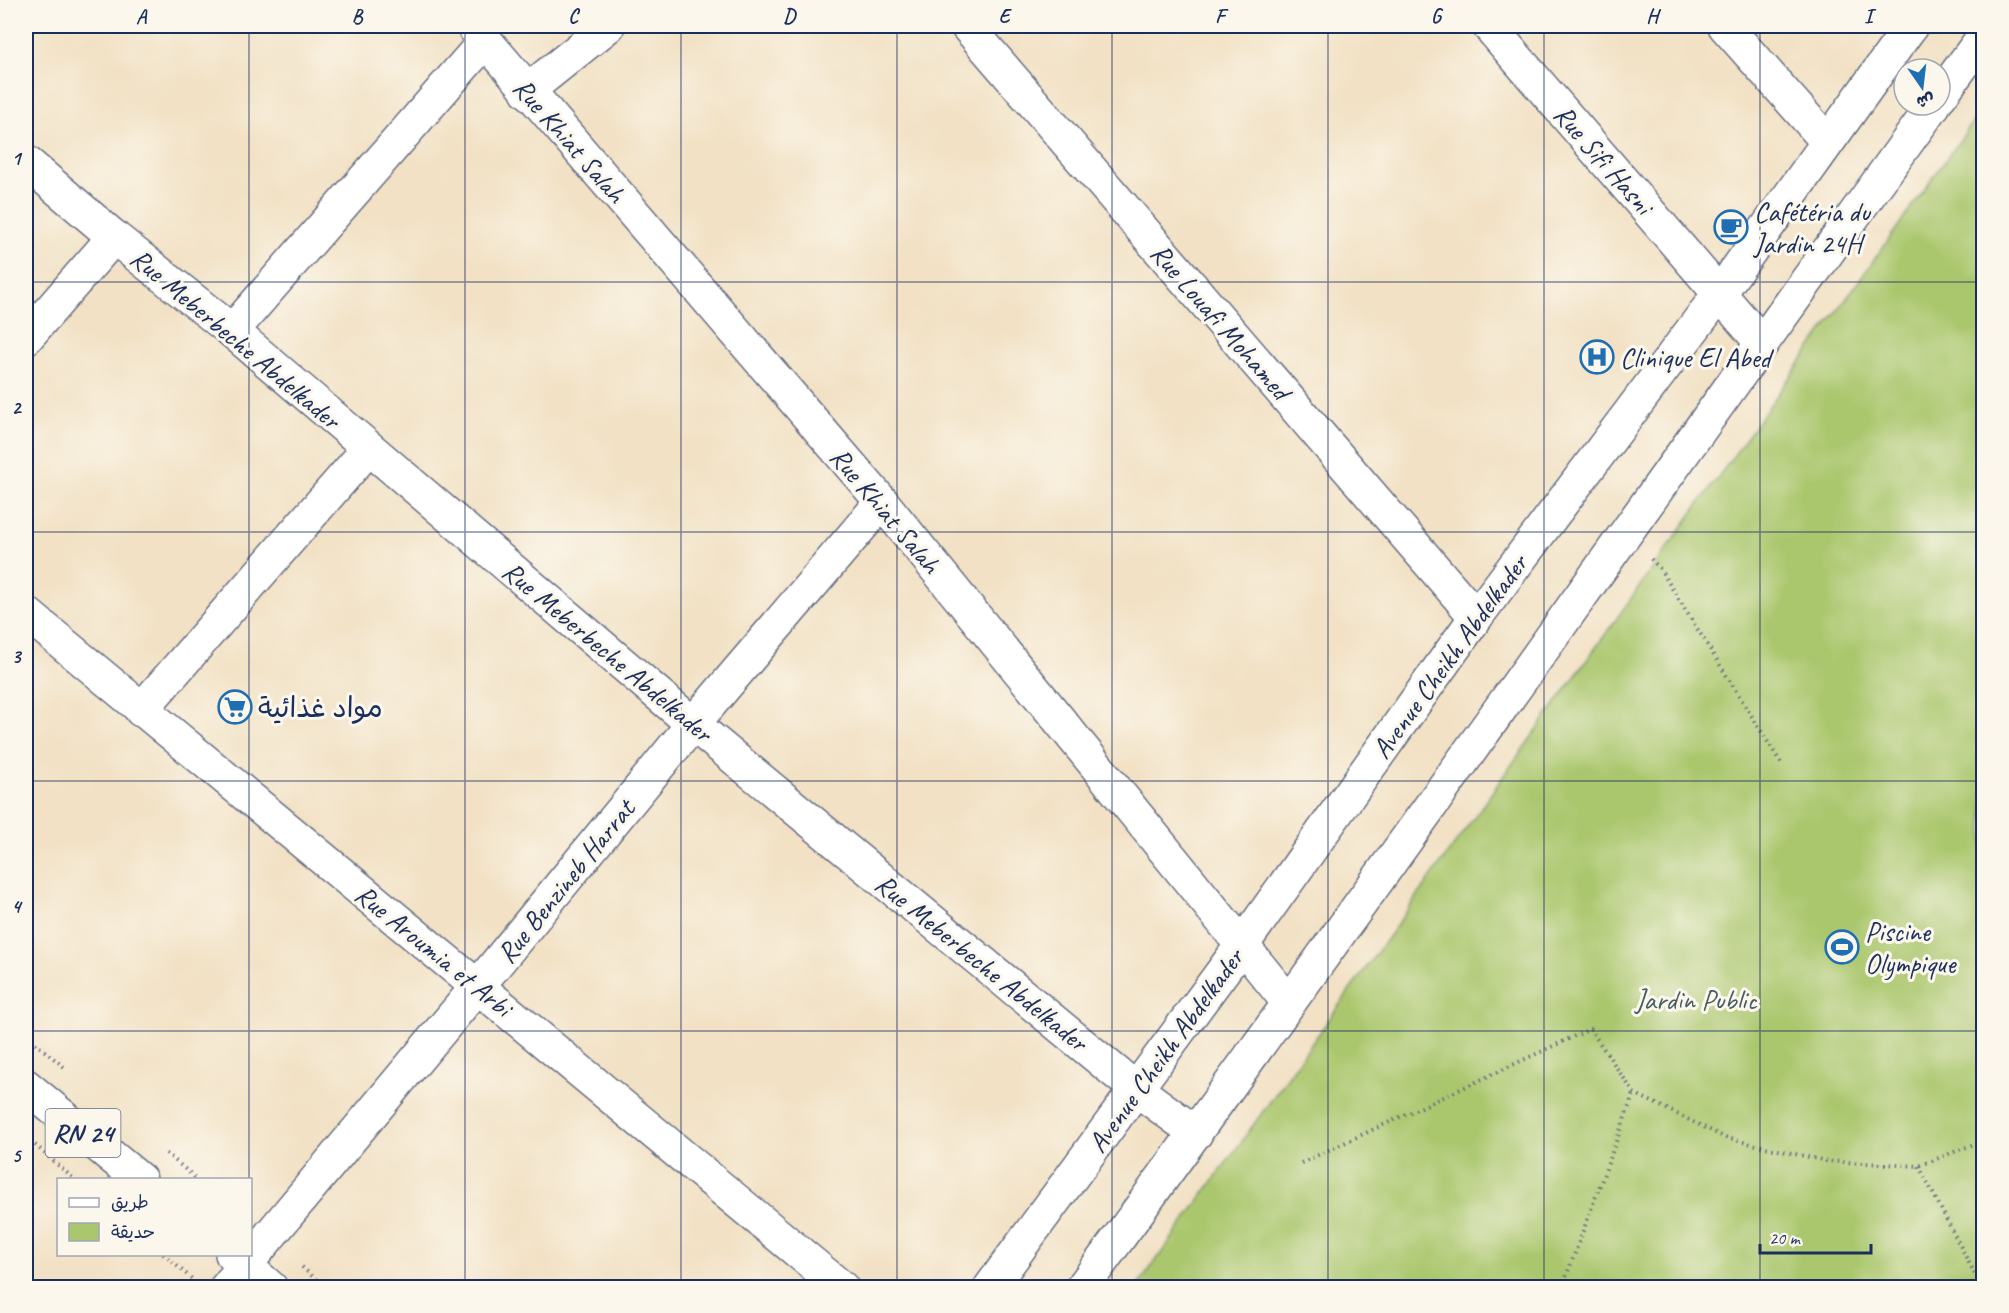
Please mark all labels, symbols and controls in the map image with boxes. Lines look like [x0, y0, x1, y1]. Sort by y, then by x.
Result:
text: A [136, 4, 148, 29]
text: B [352, 4, 364, 29]
text: C [568, 4, 580, 29]
text: D [783, 4, 797, 29]
text: E [999, 4, 1013, 29]
text: F [1215, 4, 1229, 29]
text: G [1431, 4, 1444, 29]
text: H [1646, 4, 1661, 29]
text: I [1864, 4, 1877, 29]
north arrow [1892, 57, 1952, 117]
street label: Rue Khiat Salah [506, 71, 635, 212]
text: ش [1914, 89, 1936, 112]
street label: Rue Sifi Hasni [1546, 97, 1663, 224]
text: 1 [12, 146, 23, 171]
place label: Cafétéria du Jardin 24H [1752, 194, 1872, 261]
cafe icon: Cafétéria du Jardin 24H [1713, 209, 1749, 245]
street label: Rue Louafi Mohamed [1143, 236, 1301, 410]
street label: Rue Meberbeche Abdelkader [123, 240, 349, 438]
hospital icon: Clinique El Abed [1579, 339, 1615, 375]
place label: Clinique El Abed [1620, 340, 1775, 375]
text: 2 [12, 395, 23, 420]
street label: Rue Khiat Salah [823, 440, 950, 582]
street label: Avenue Cheikh Abdelkader [1364, 546, 1536, 765]
street label: Rue Meberbeche Abdelkader [495, 553, 721, 751]
text: 3 [12, 644, 23, 669]
supermarket icon: مواد غذائية [217, 689, 253, 725]
place label: مواد غذائية [258, 690, 383, 725]
street label: Rue Benzineb Harrat [489, 790, 644, 970]
street label: Rue Meberbeche Abdelkader [868, 866, 1097, 1060]
street label: Rue Aroumia et Arbi [348, 877, 522, 1027]
text: 4 [12, 894, 24, 919]
place label: Piscine Olympique [1865, 914, 1957, 981]
sports icon: Piscine Olympique [1824, 929, 1860, 965]
street label: Avenue Cheikh Abdelkader [1080, 940, 1252, 1159]
park label: Jardin Public [1633, 982, 1758, 1017]
road number: RN 24 [46, 1109, 121, 1157]
text: 5 [12, 1143, 23, 1168]
legend [57, 1178, 252, 1256]
text: طريق [111, 1191, 149, 1213]
scale bar [1760, 1217, 1871, 1255]
text: حديقة [111, 1221, 155, 1243]
text: 20 m [1769, 1227, 1802, 1249]

